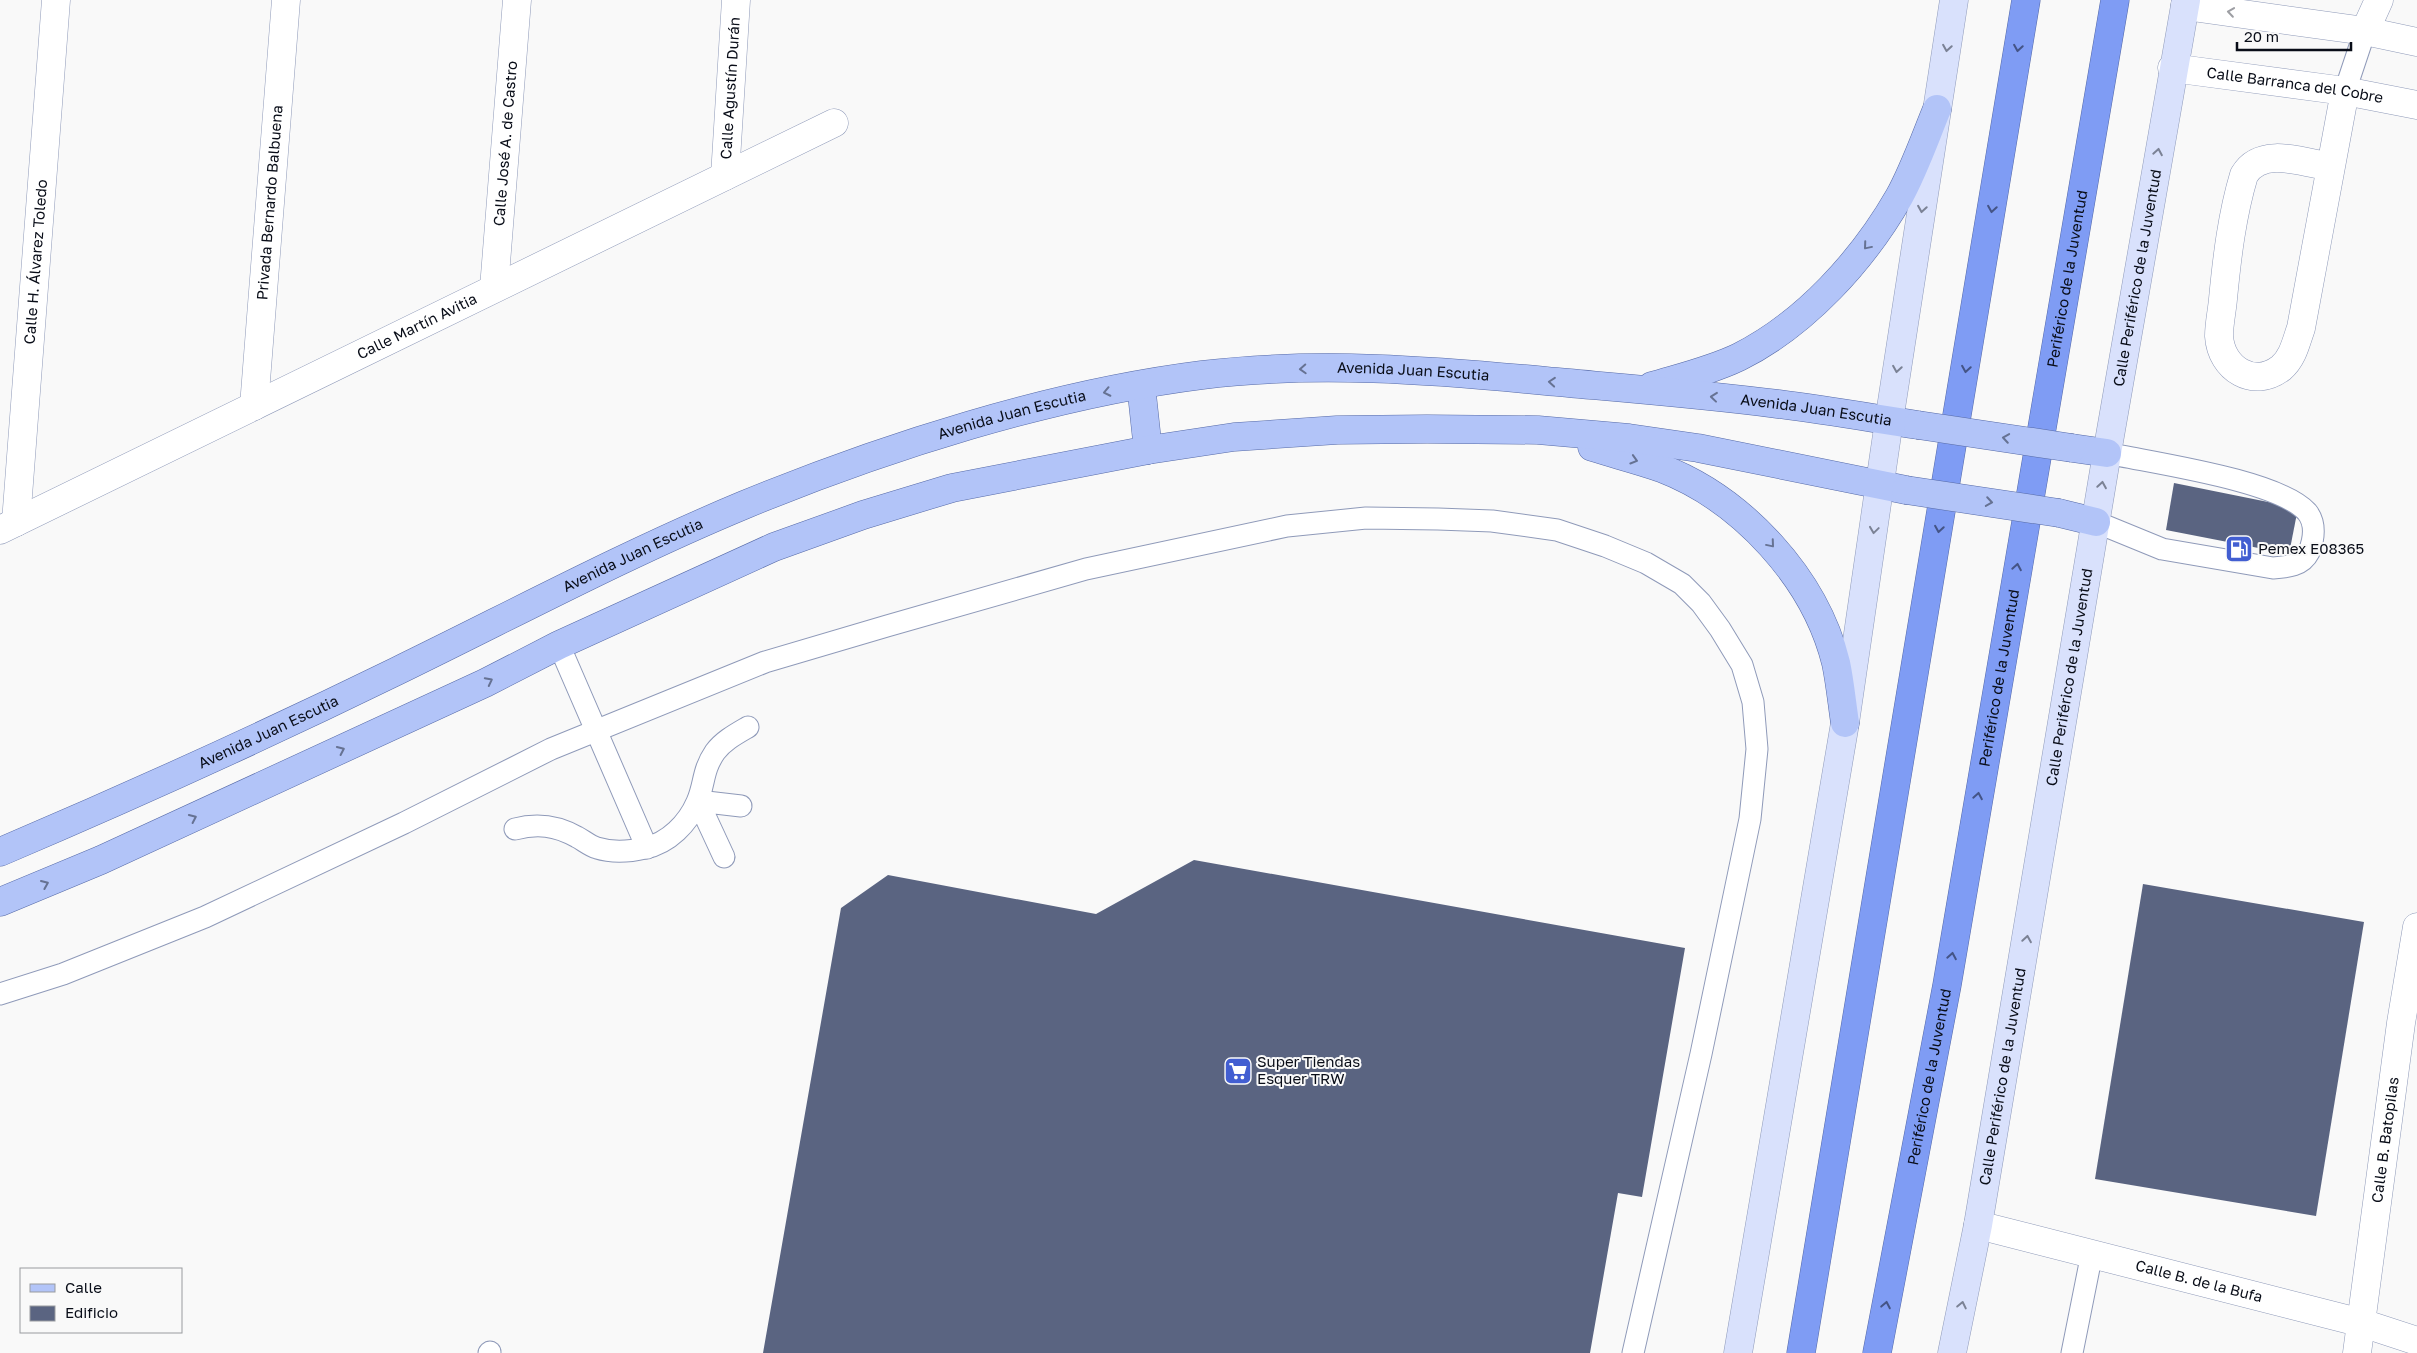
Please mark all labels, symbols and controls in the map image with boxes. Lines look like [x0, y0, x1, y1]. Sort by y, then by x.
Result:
one-way arrow [2226, 8, 2235, 18]
street label: Calle Agustín Durán [716, 16, 743, 160]
scale bar [2237, 20, 2351, 52]
text: 20 m [2244, 27, 2279, 45]
one-way arrow [1942, 44, 1952, 53]
one-way arrow [2013, 44, 2023, 52]
street label: Calle José A. de Castro [489, 60, 520, 227]
street label: Calle Barranca del Cobre [2206, 63, 2385, 106]
street label: Privada Bernardo Balbuena [252, 104, 286, 301]
one-way arrow [2153, 148, 2163, 156]
street label: Calle Periférico de la Juventud [2109, 168, 2164, 388]
street label: Calle H. Álvarez Toledo [20, 179, 50, 345]
street label: Periférico de la Juventud [2042, 189, 2090, 369]
one-way arrow [1917, 204, 1927, 213]
one-way arrow [1987, 204, 1997, 213]
one-way arrow [1864, 240, 1873, 249]
street label: Calle Martín Avitia [354, 289, 480, 362]
street label: Avenida Juan Escutia [1337, 358, 1490, 384]
one-way arrow [1299, 363, 1307, 374]
one-way arrow [1892, 365, 1902, 374]
one-way arrow [1961, 365, 1971, 373]
one-way arrow [1548, 376, 1556, 387]
street label: Avenida Juan Escutia [935, 386, 1087, 442]
one-way arrow [1103, 386, 1112, 397]
street label: Avenida Juan Escutia [1740, 390, 1893, 429]
one-way arrow [1710, 392, 1718, 403]
one-way arrow [2002, 434, 2011, 444]
one-way arrow [1630, 454, 1638, 464]
one-way arrow [2096, 480, 2106, 489]
one-way arrow [1985, 497, 1993, 507]
street label: Avenida Juan Escutia [559, 514, 705, 595]
one-way arrow [1935, 525, 1945, 534]
one-way arrow [1869, 526, 1879, 535]
fuel station icon: Pemex E08365 [2224, 534, 2254, 564]
one-way arrow [1765, 538, 1773, 547]
place label: Pemex E08365 [2258, 539, 2364, 557]
one-way arrow [2011, 562, 2021, 571]
street label: Calle Periférico de la Juventud [2042, 567, 2096, 787]
street label: Periférico de la Juventud [1974, 588, 2022, 768]
one-way arrow [483, 678, 492, 688]
street label: Avenida Juan Escutia [195, 691, 341, 772]
one-way arrow [336, 745, 345, 756]
one-way arrow [1973, 792, 1983, 800]
one-way arrow [188, 814, 197, 824]
one-way arrow [40, 879, 49, 890]
one-way arrow [2022, 934, 2032, 943]
one-way arrow [1946, 952, 1956, 961]
street label: Calle Periférico de la Juventud [1975, 966, 2029, 1187]
street label: Periférico de la Juventud [1903, 987, 1954, 1167]
place label: Super Tiendas Esquer TRW [1257, 1052, 1360, 1087]
supermarket icon: Super Tiendas Esquer TRW [1223, 1056, 1253, 1086]
street label: Calle B. Batopilas [2367, 1076, 2402, 1204]
street label: Calle B. de la Bufa [2134, 1256, 2265, 1305]
legend [20, 1268, 182, 1333]
text: Calle [65, 1278, 102, 1296]
one-way arrow [1880, 1301, 1891, 1310]
one-way arrow [1956, 1301, 1966, 1310]
text: Edificio [65, 1303, 118, 1321]

